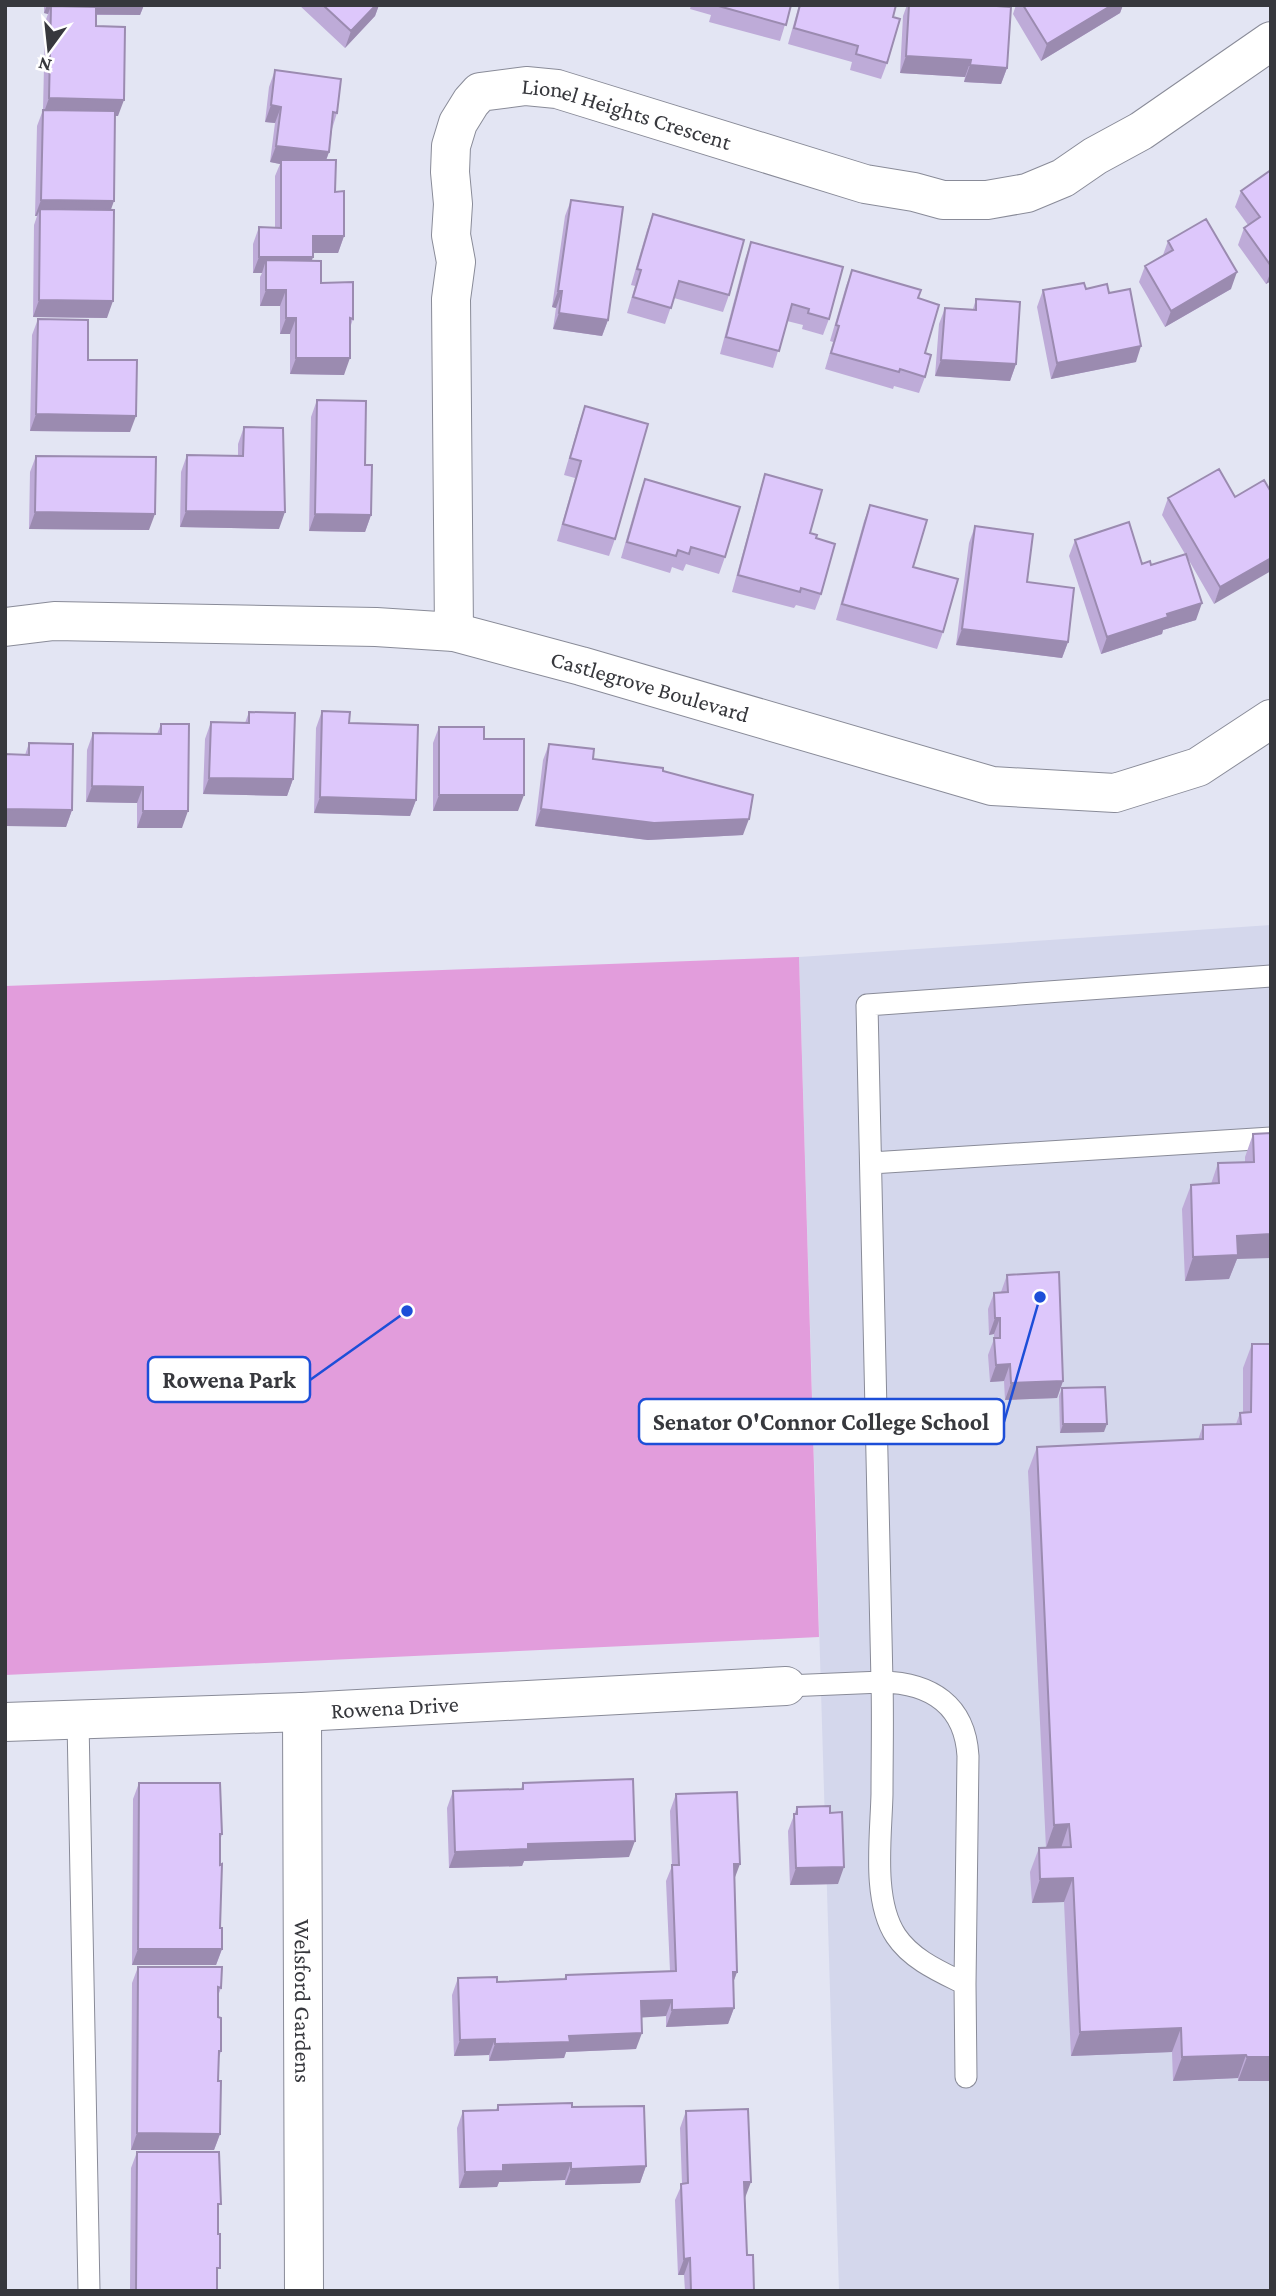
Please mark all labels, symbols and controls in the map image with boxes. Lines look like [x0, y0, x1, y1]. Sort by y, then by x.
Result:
north arrow [14, 14, 84, 84]
text: N [36, 53, 54, 77]
street label: Lionel Heights Crescent [521, 73, 735, 155]
street label: Castlegrove Boulevard [548, 646, 752, 727]
callout: Rowena Park [148, 1357, 310, 1402]
text: Rowena Park [162, 1366, 297, 1393]
callout: Senator O'Connor College School [639, 1399, 1004, 1444]
text: Senator O'Connor College School [653, 1408, 989, 1435]
street label: Rowena Drive [330, 1691, 459, 1723]
street label: Welsford Gardens [290, 1919, 316, 2083]

